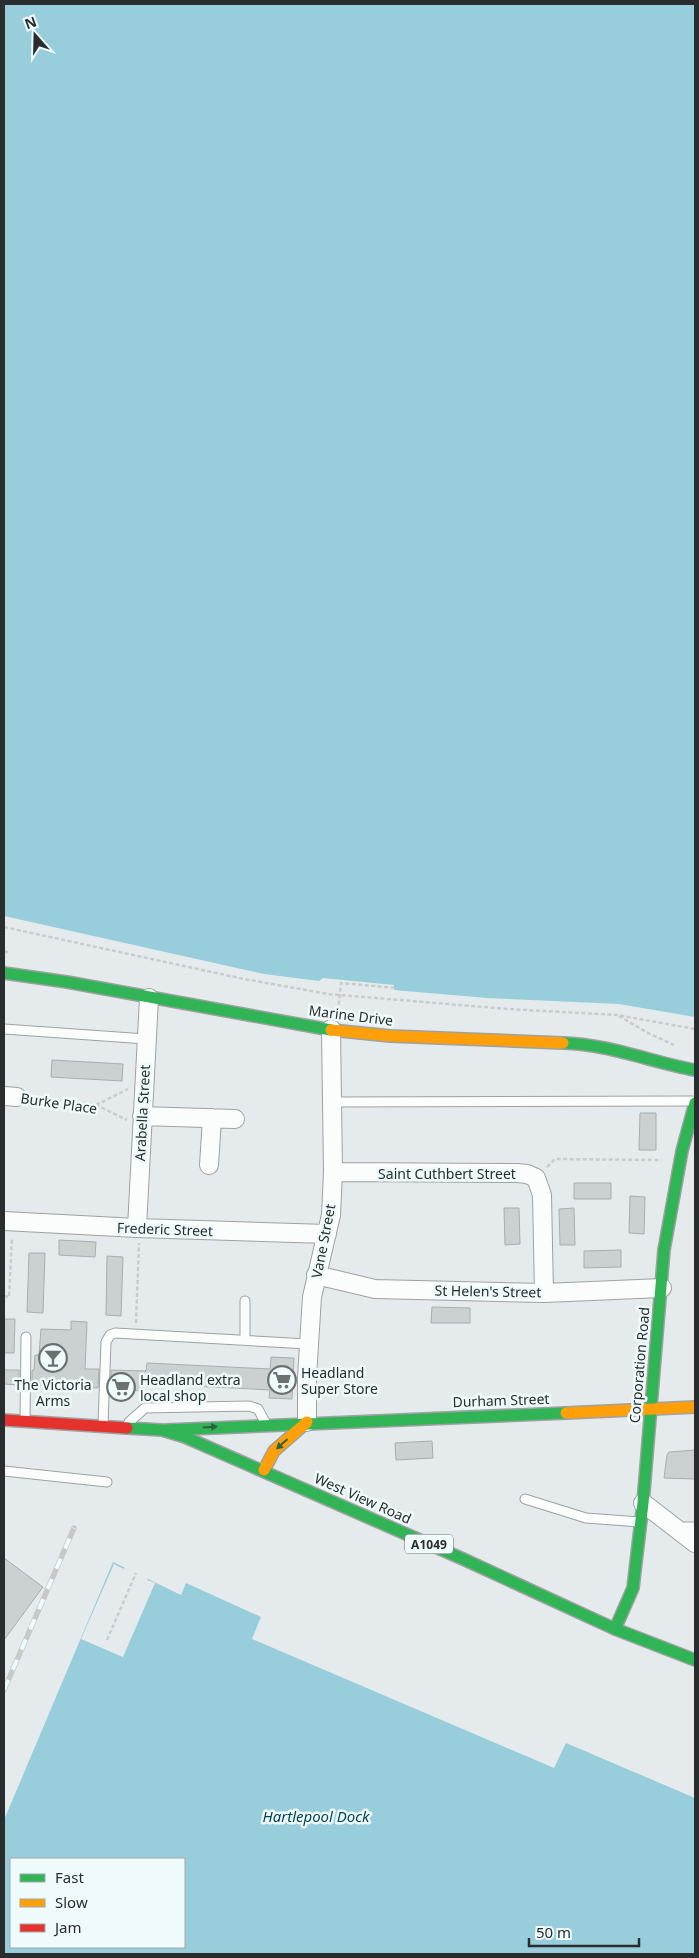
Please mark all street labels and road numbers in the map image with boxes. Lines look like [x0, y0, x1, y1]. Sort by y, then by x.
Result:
street label: Marine Drive [308, 1000, 394, 1030]
street label: Arabella Street [130, 1064, 154, 1162]
street label: Burke Place [19, 1088, 99, 1118]
street label: Saint Cuthbert Street [378, 1164, 516, 1183]
street label: Vane Street [306, 1202, 340, 1280]
street label: Frederic Street [117, 1218, 213, 1240]
street label: St Helen's Street [434, 1281, 542, 1301]
street label: Corporation Road [624, 1306, 654, 1424]
street label: Durham Street [452, 1389, 550, 1411]
street label: West View Road [312, 1468, 414, 1528]
road number: A1049 [405, 1535, 453, 1554]

